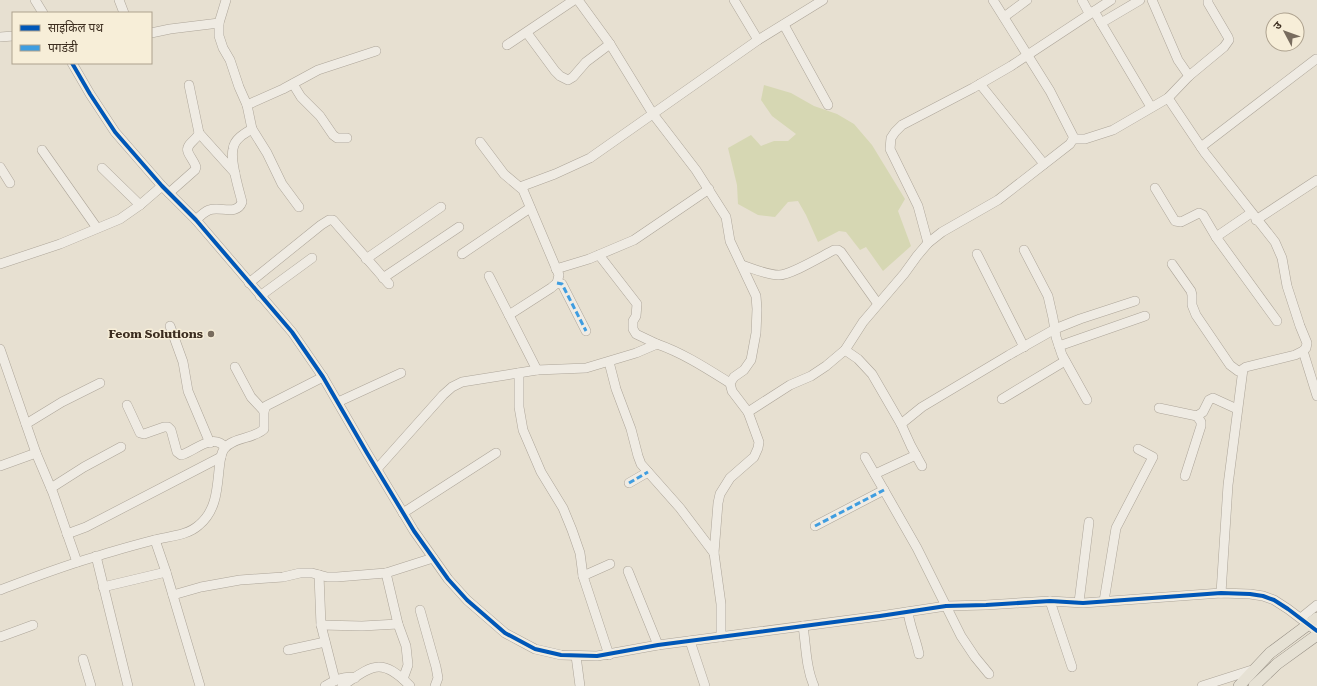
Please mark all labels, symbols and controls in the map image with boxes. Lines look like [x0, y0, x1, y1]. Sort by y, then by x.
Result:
legend [12, 12, 152, 64]
north arrow [1265, 12, 1305, 52]
text: उ [1271, 19, 1285, 32]
text: साइकिल पथ [48, 20, 103, 35]
text: पगडंडी [48, 40, 78, 55]
place label: Feom Solutions [109, 327, 203, 341]
marker: Feom Solutions [206, 329, 216, 339]

